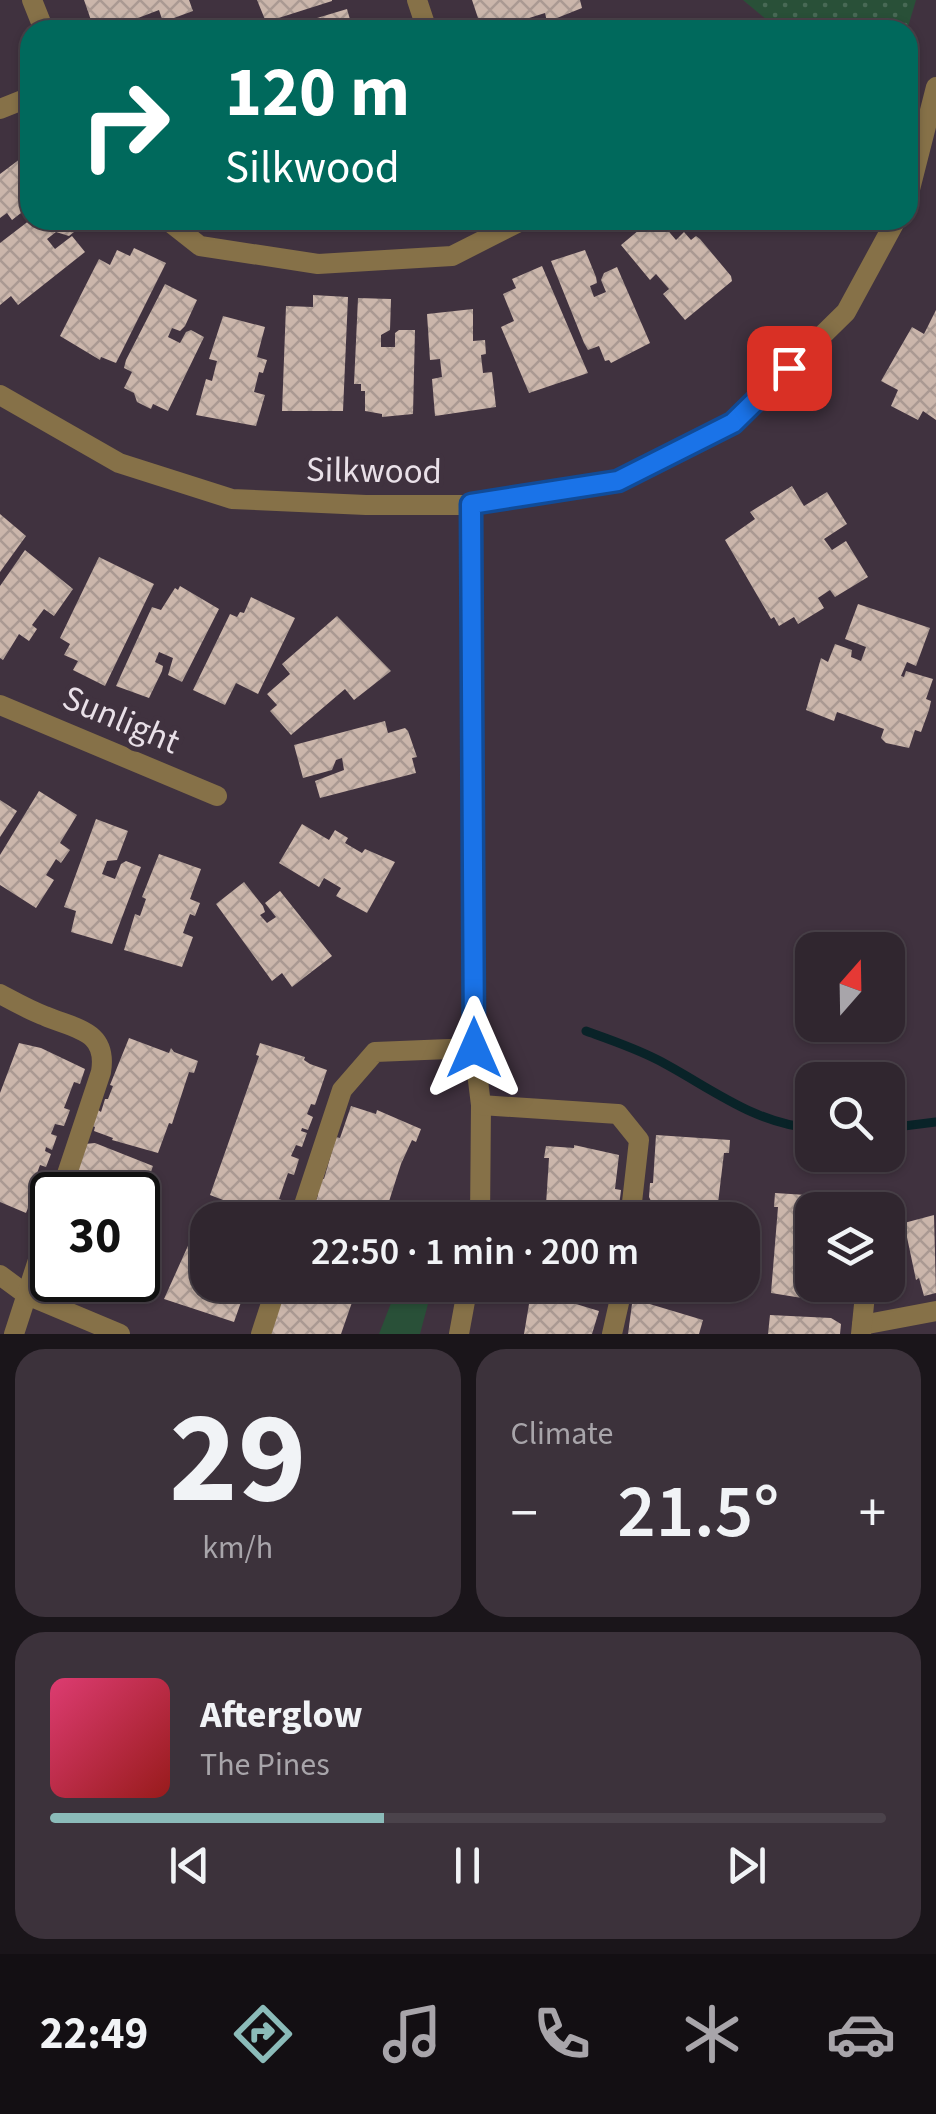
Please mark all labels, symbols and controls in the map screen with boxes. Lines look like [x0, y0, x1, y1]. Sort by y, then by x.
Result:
text: 120 m [225, 43, 410, 143]
icon: right [60, 60, 190, 190]
text: Silkwood [225, 136, 400, 200]
pin [747, 326, 832, 411]
icon: arrive [762, 341, 817, 396]
street label: Silkwood [306, 445, 442, 497]
street label: Sunlight [55, 673, 187, 767]
north arrow [795, 932, 905, 1042]
map controls [795, 932, 905, 1302]
position arrow [422, 996, 526, 1100]
button: search [795, 1062, 905, 1172]
speed limit sign: 30 [30, 1172, 160, 1302]
button: layers [795, 1192, 905, 1302]
text: 22:50 · 1 min · 200 m [311, 1225, 639, 1279]
text: 29 [169, 1367, 306, 1552]
text: Climate [511, 1411, 613, 1457]
text: 21.5° [617, 1459, 779, 1566]
text: − [511, 1475, 538, 1553]
text: + [859, 1475, 886, 1553]
text: km/h [202, 1525, 273, 1571]
text: Afterglow [200, 1688, 363, 1742]
text: The Pines [200, 1742, 330, 1788]
icon: previous [162, 1838, 217, 1893]
icon: pause [440, 1838, 495, 1893]
icon: next [719, 1838, 774, 1893]
icon: directions [228, 1999, 298, 2069]
icon: music [377, 1999, 447, 2069]
icon: phone [527, 1999, 597, 2069]
icon: climate [677, 1999, 747, 2069]
icon: car [826, 1999, 896, 2069]
text: 22:49 [40, 2002, 148, 2066]

